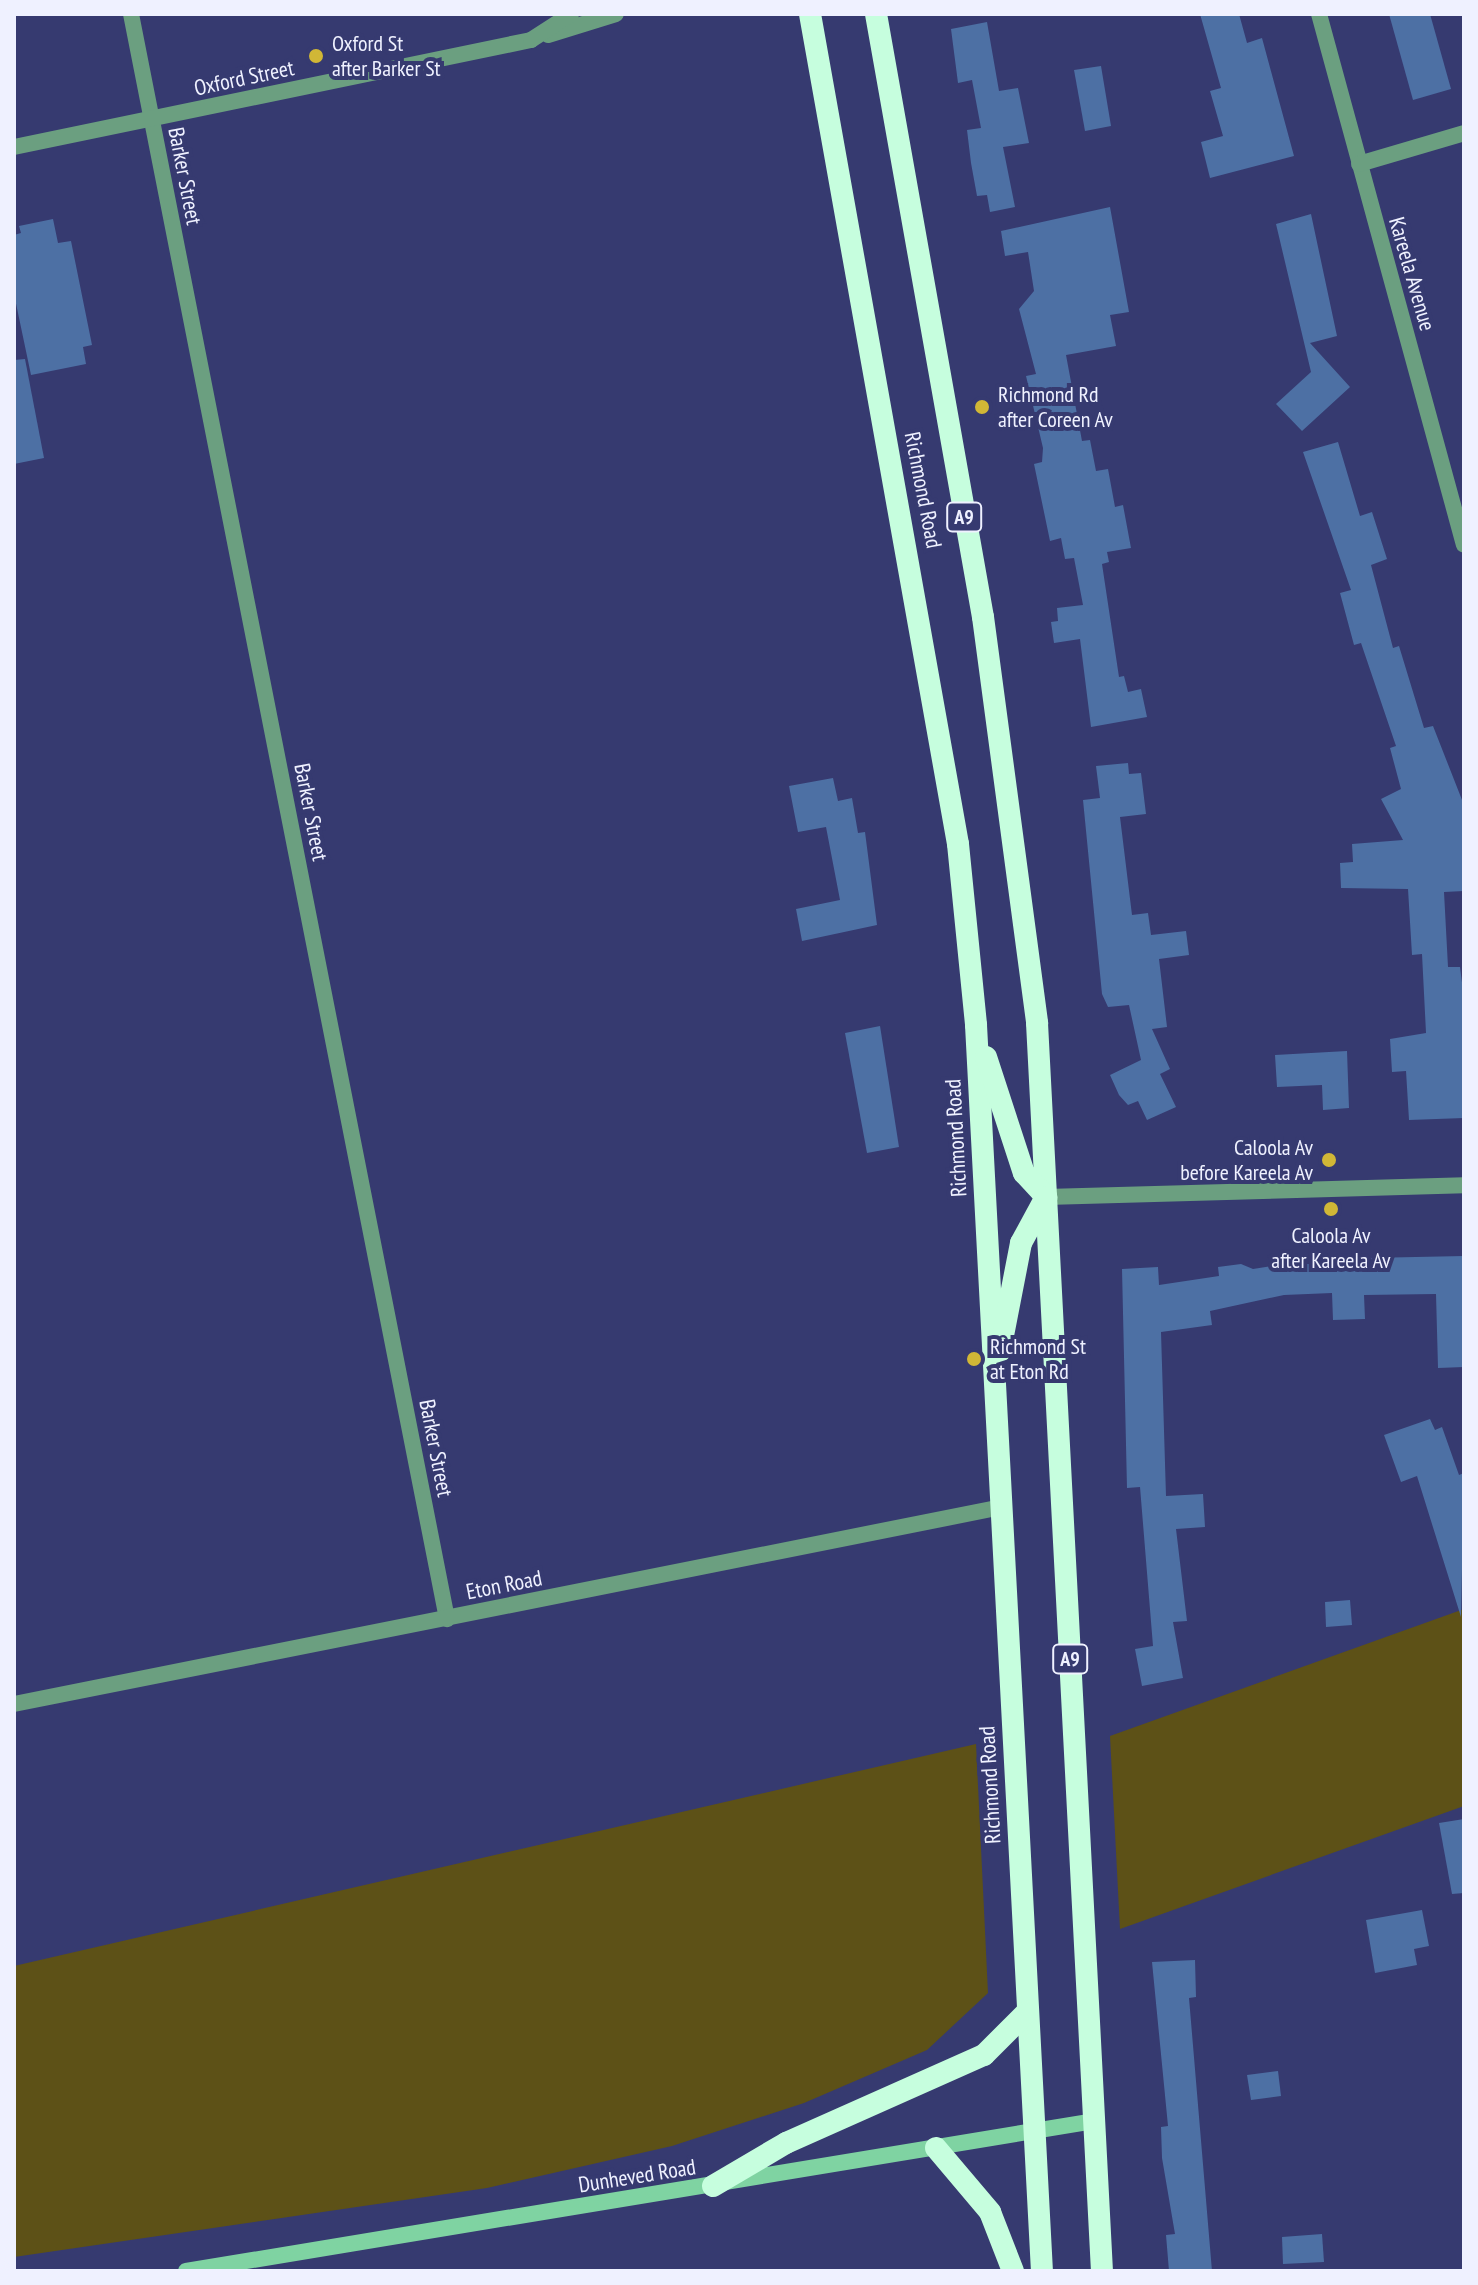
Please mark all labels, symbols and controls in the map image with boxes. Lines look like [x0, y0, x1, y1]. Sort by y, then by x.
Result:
place label: Oxford St after Barker St [332, 30, 441, 82]
marker: Oxford St after Barker St [307, 47, 325, 65]
street label: Oxford Street [192, 55, 296, 101]
street label: Barker Street [163, 125, 207, 227]
street label: Kareela Avenue [1383, 214, 1441, 334]
place label: Richmond Rd after Coreen Av [998, 381, 1113, 432]
marker: Richmond Rd after Coreen Av [973, 398, 991, 416]
street label: Richmond Road [899, 430, 947, 550]
road number: A9 [946, 501, 982, 533]
street label: Barker Street [289, 761, 333, 863]
street label: Richmond Road [940, 1078, 972, 1198]
place label: Caloola Av before Kareela Av [1180, 1134, 1313, 1186]
marker: Caloola Av before Kareela Av [1320, 1151, 1338, 1169]
marker: Caloola Av after Kareela Av [1322, 1200, 1340, 1218]
place label: Caloola Av after Kareela Av [1271, 1222, 1391, 1274]
place label: Richmond St at Eton Rd [990, 1333, 1086, 1384]
marker: Richmond St at Eton Rd [965, 1350, 983, 1368]
street label: Barker Street [414, 1397, 458, 1499]
street label: Eton Road [464, 1565, 544, 1605]
road number: A9 [1052, 1643, 1088, 1675]
street label: Richmond Road [974, 1725, 1006, 1845]
street label: Dunheved Road [576, 2154, 698, 2198]

